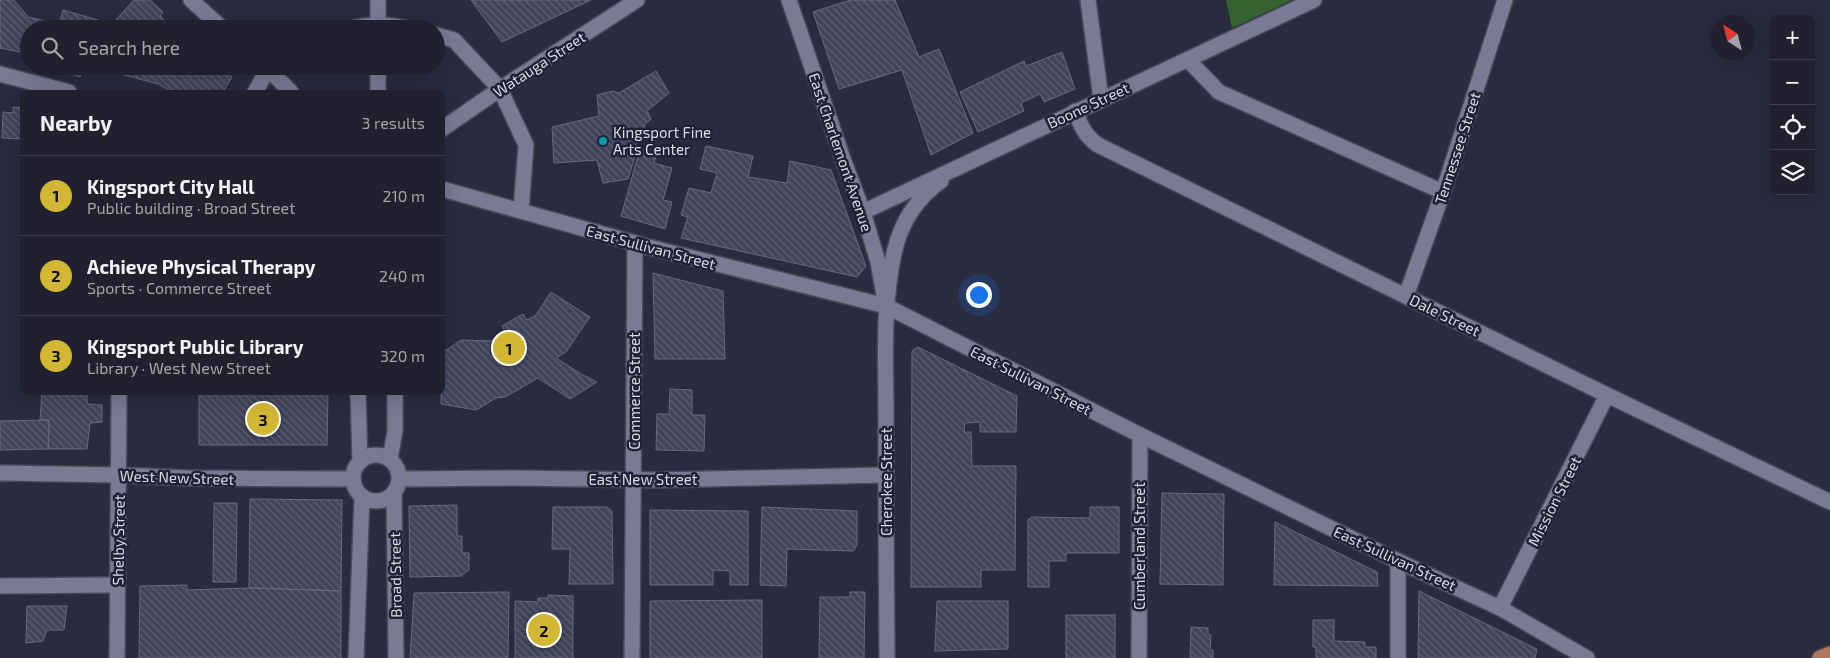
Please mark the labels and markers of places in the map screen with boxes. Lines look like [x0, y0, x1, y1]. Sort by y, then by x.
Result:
place label: Kingsport Fine Arts Center [613, 123, 711, 158]
marker: Kingsport Fine Arts Center [597, 135, 609, 147]
pin: 1 [493, 329, 525, 367]
pin: 3 [247, 400, 279, 438]
pin: 2 [528, 611, 560, 649]

